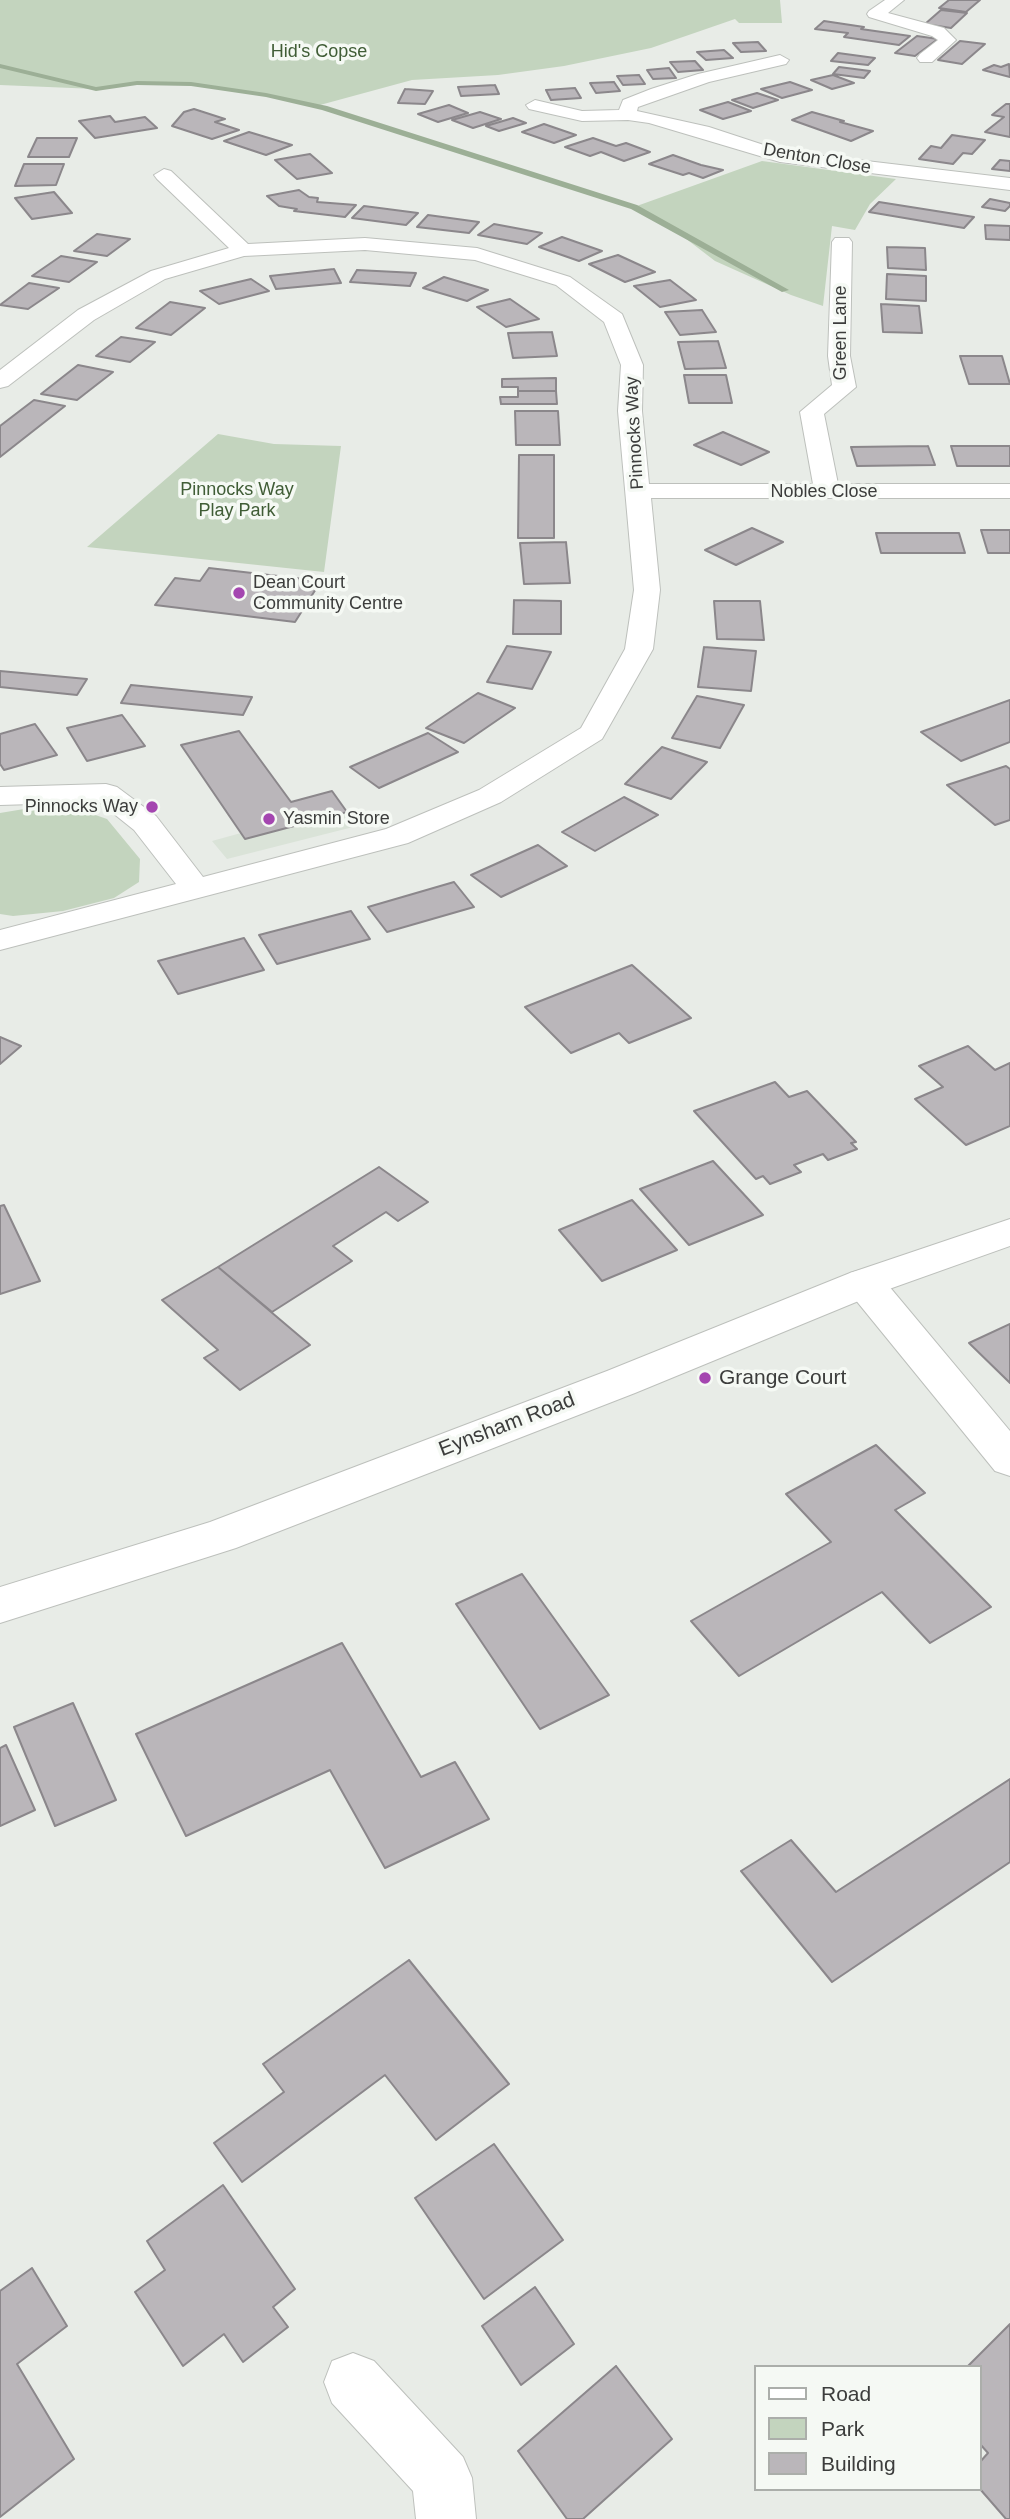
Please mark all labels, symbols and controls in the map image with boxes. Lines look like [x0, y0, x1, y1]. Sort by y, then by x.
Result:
park label: Hid's Copse [271, 41, 367, 63]
street label: Denton Close [761, 139, 873, 179]
street label: Green Lane [830, 285, 852, 381]
street label: Pinnocks Way [621, 376, 649, 490]
park label: Pinnocks Way Play Park [180, 479, 294, 522]
street label: Nobles Close [770, 481, 878, 503]
place label: Dean Court Community Centre [253, 572, 403, 614]
marker: Dean Court Community Centre [231, 585, 247, 601]
place label: Pinnocks Way [25, 796, 138, 818]
marker: Pinnocks Way [144, 799, 160, 815]
place label: Yasmin Store [283, 808, 390, 830]
marker: Yasmin Store [261, 811, 277, 827]
place label: Grange Court [719, 1365, 846, 1391]
marker: Grange Court [697, 1370, 713, 1386]
street label: Eynsham Road [435, 1388, 579, 1462]
legend [754, 2365, 982, 2491]
text: Road [821, 2382, 871, 2405]
text: Park [821, 2417, 864, 2440]
text: Building [821, 2452, 896, 2475]

